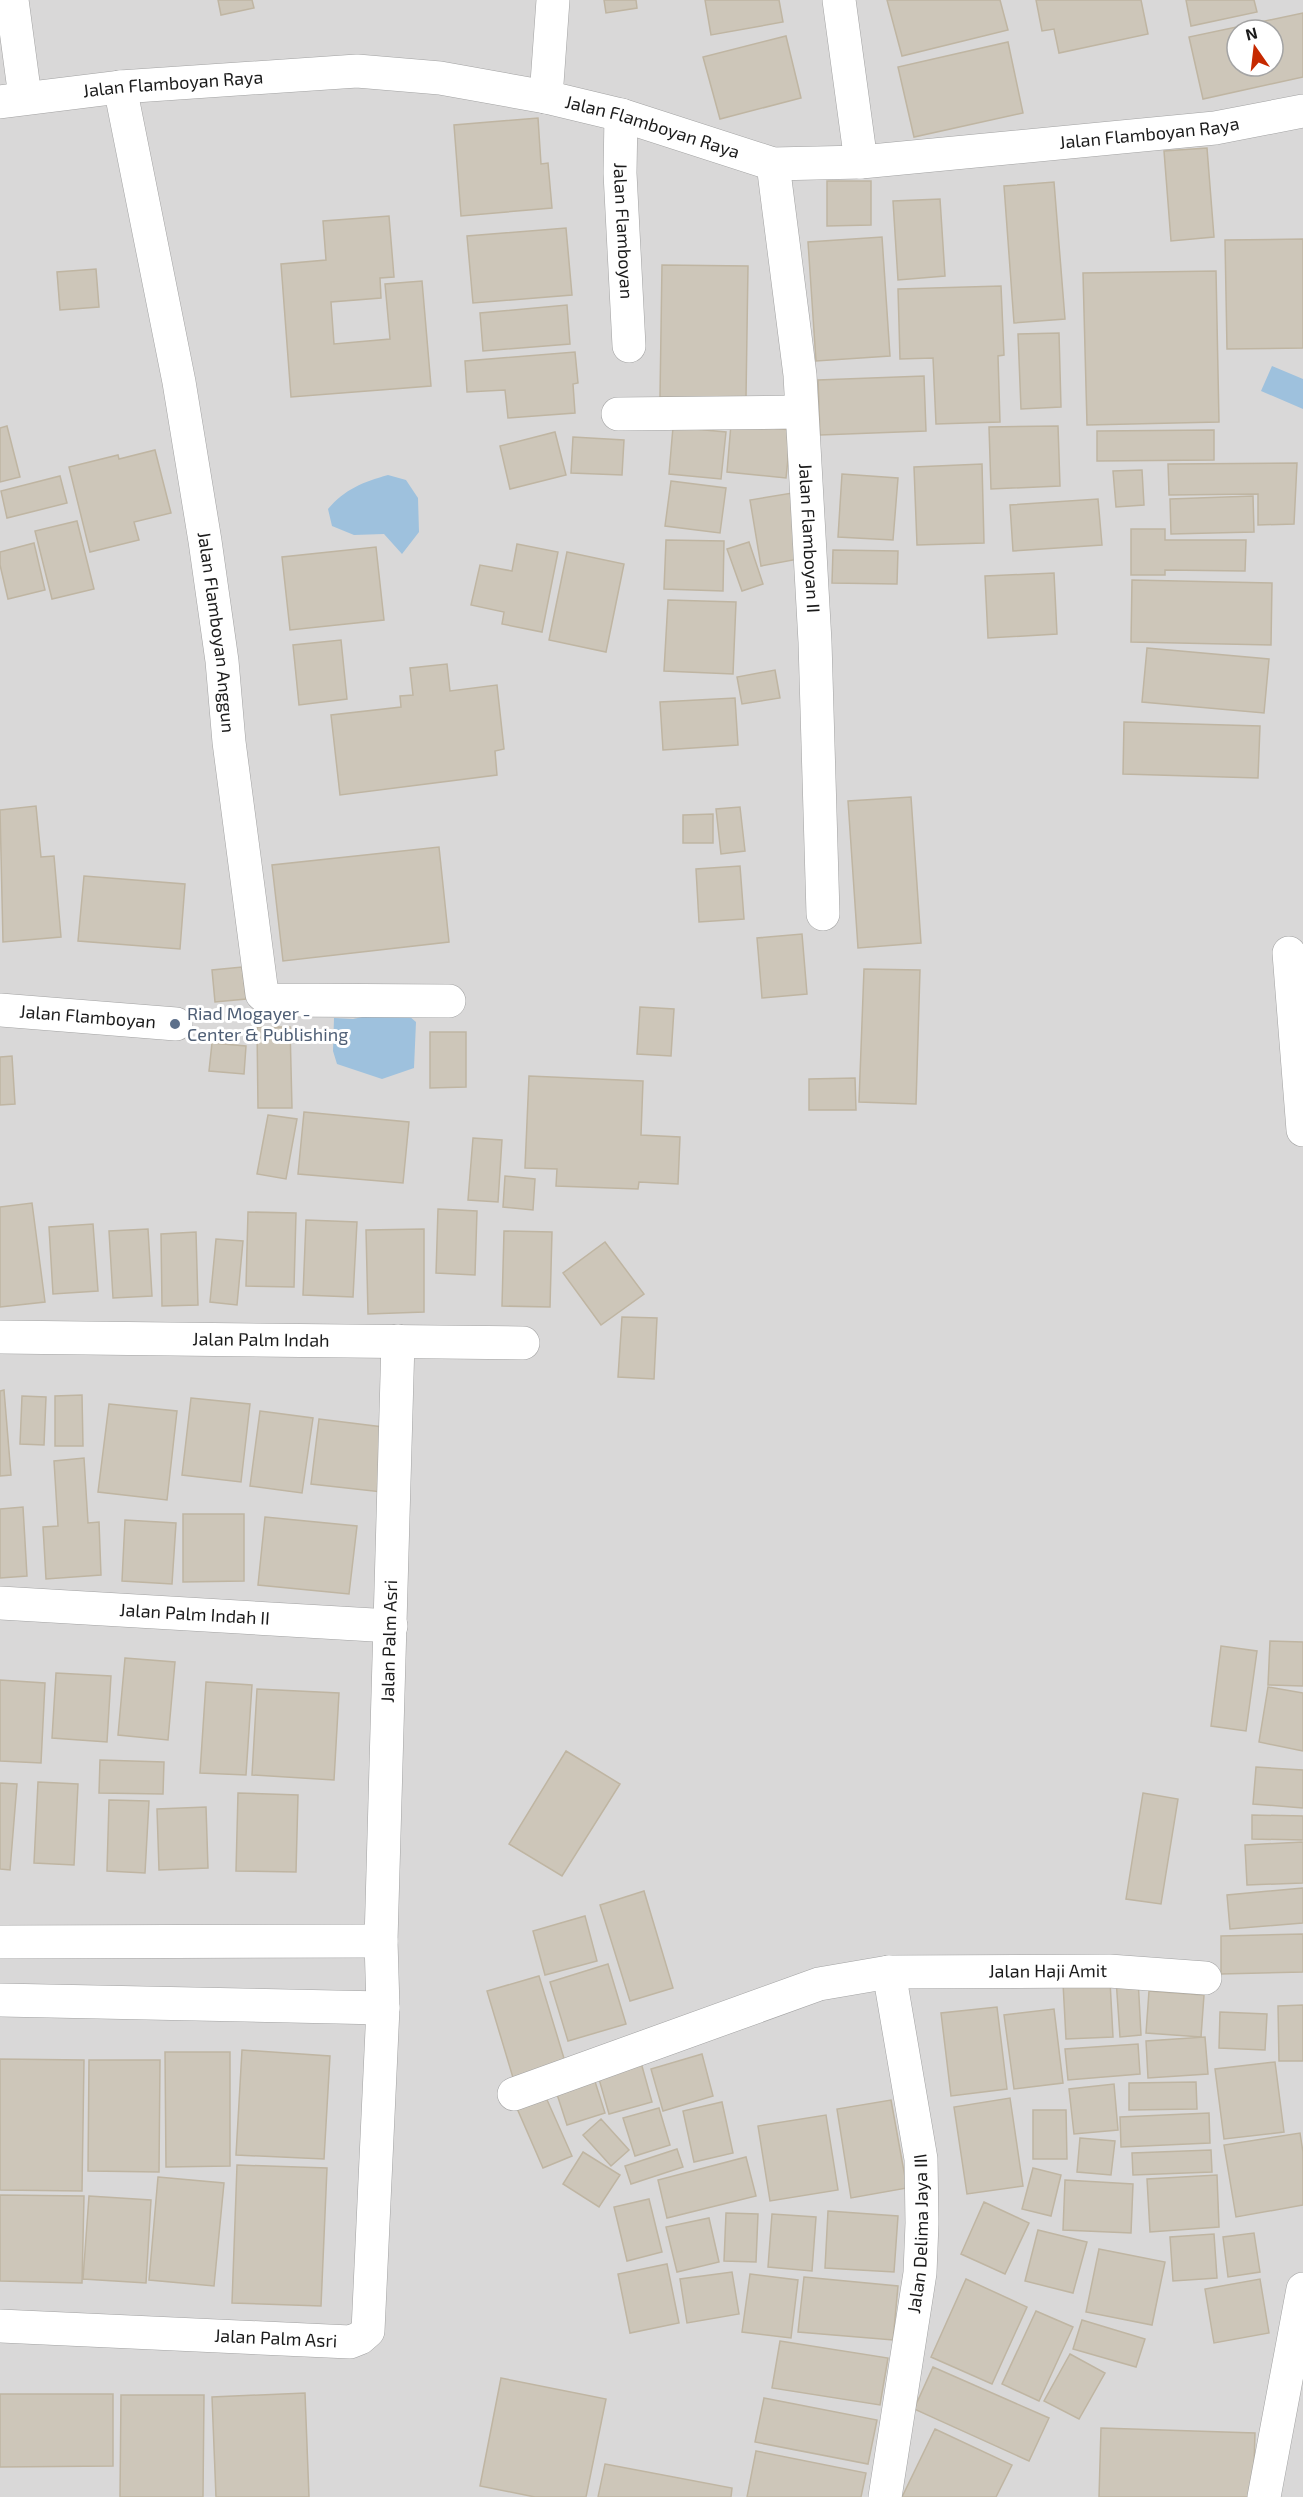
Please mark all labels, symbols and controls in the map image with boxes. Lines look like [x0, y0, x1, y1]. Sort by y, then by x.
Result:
north arrow [1225, 18, 1285, 78]
text: N [1243, 22, 1259, 44]
street label: Jalan Flamboyan Raya [81, 65, 264, 102]
street label: Jalan Flamboyan Raya [563, 90, 743, 163]
street label: Jalan Flamboyan Raya [1058, 112, 1241, 153]
street label: Jalan Flamboyan [610, 162, 639, 300]
street label: Jalan Flamboyan II [795, 462, 825, 614]
street label: Jalan Flamboyan Anggun [194, 530, 240, 734]
street label: Jalan Flamboyan [19, 1000, 157, 1032]
place label: Riad Mogayer - Center & Publishing [187, 1002, 348, 1045]
marker: Riad Mogayer - Center & Publishing [168, 1017, 182, 1031]
street label: Jalan Palm Indah [192, 1327, 330, 1351]
street label: Jalan Palm Asri [376, 1579, 401, 1703]
street label: Jalan Palm Indah II [119, 1598, 271, 1629]
street label: Jalan Haji Amit [988, 1959, 1107, 1982]
street label: Jalan Delima Jaya III [902, 2152, 932, 2315]
street label: Jalan Palm Asri [214, 2324, 338, 2351]

